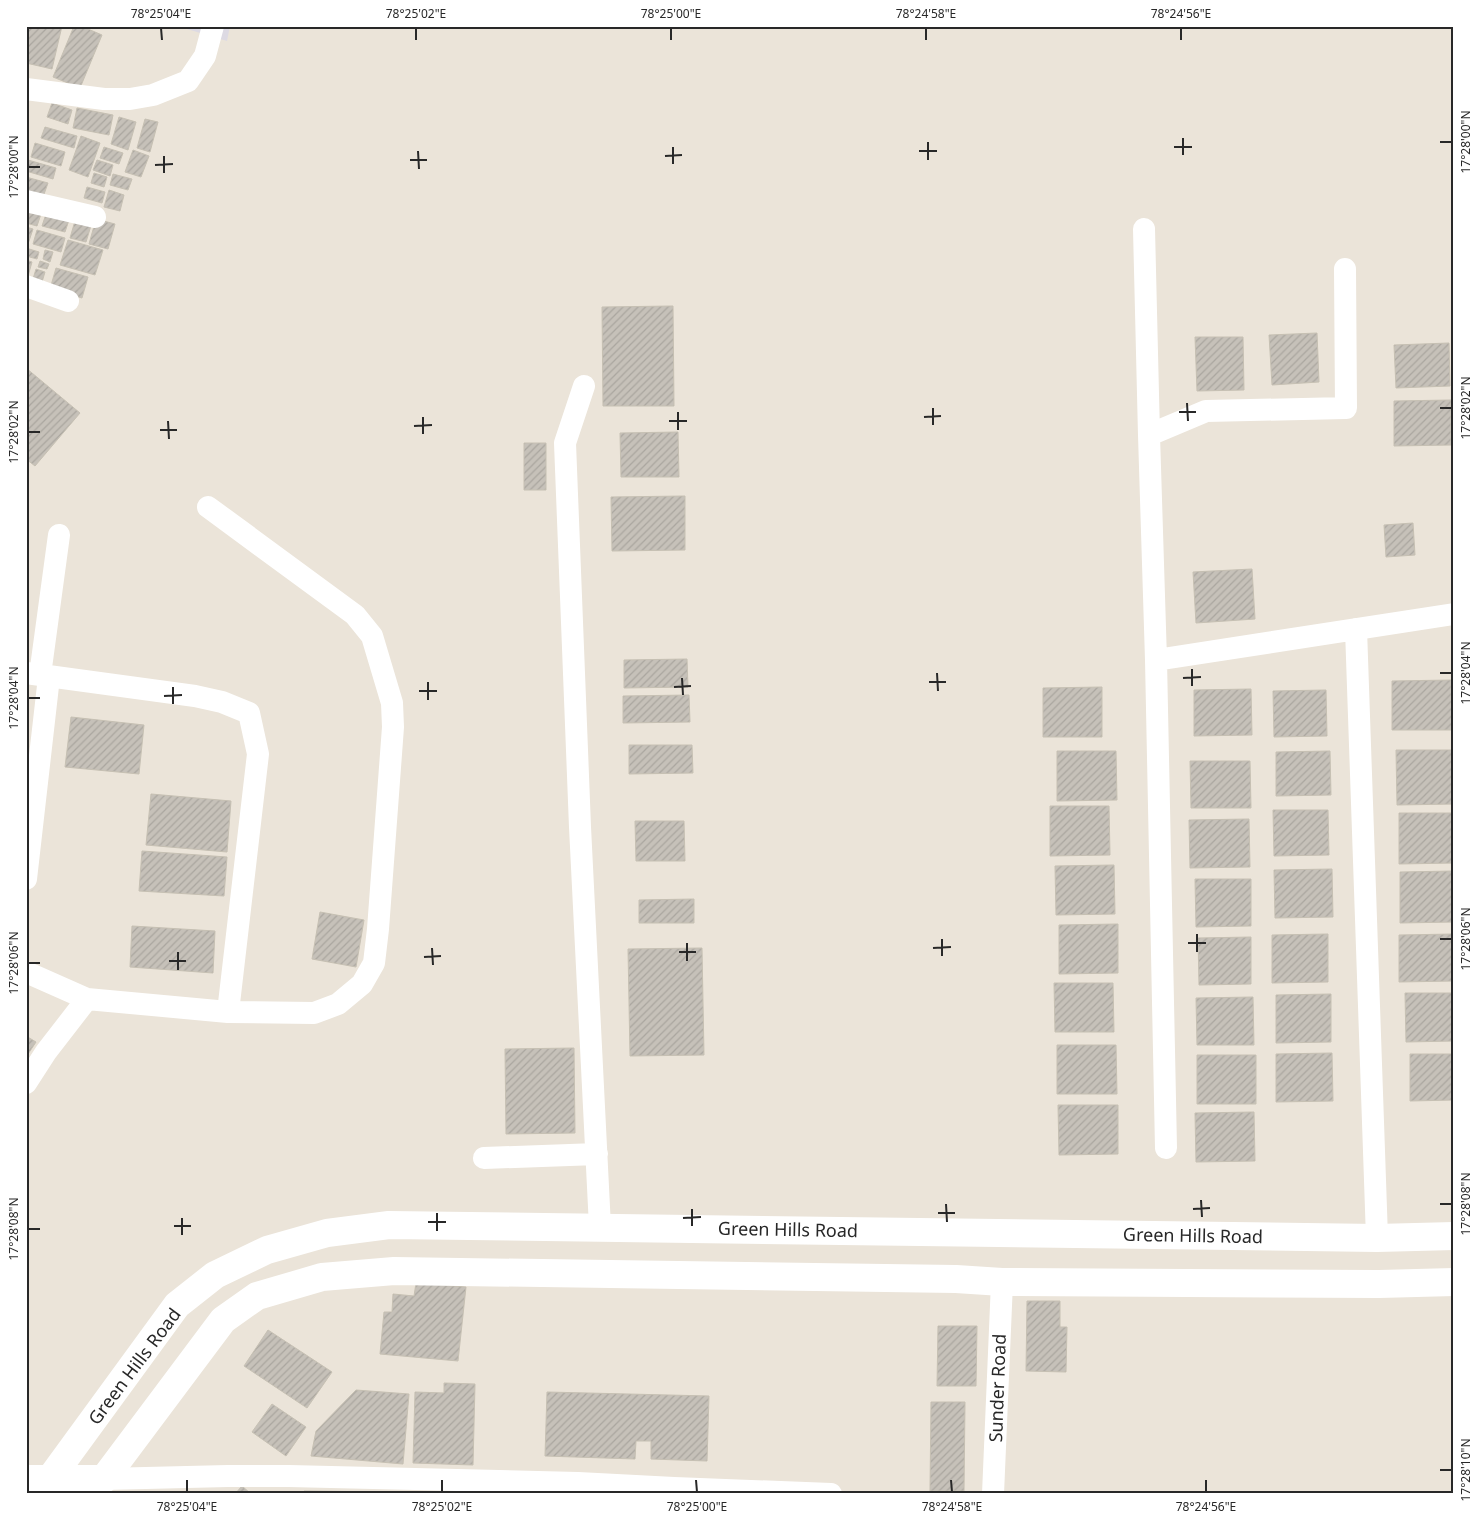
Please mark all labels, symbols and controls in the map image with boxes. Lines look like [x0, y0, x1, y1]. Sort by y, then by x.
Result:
text: 78°25'04"E [131, 5, 191, 22]
text: 78°25'02"E [386, 5, 446, 22]
text: 78°25'00"E [641, 5, 701, 22]
text: 78°24'58"E [896, 5, 956, 22]
text: 78°24'56"E [1151, 5, 1211, 22]
text: 17°28'00"N [1457, 110, 1474, 174]
text: 17°28'00"N [5, 135, 22, 199]
text: 17°28'02"N [1457, 376, 1474, 440]
text: 17°28'02"N [5, 400, 22, 464]
text: 17°28'04"N [1457, 641, 1474, 705]
text: 17°28'04"N [5, 666, 22, 730]
text: 17°28'06"N [1457, 907, 1474, 971]
text: 17°28'06"N [5, 931, 22, 995]
text: 17°28'08"N [1457, 1172, 1474, 1236]
text: 17°28'08"N [5, 1197, 22, 1261]
street label: Green Hills Road [718, 1216, 858, 1242]
street label: Green Hills Road [1123, 1222, 1263, 1248]
street label: Green Hills Road [82, 1303, 186, 1429]
street label: Sunder Road [983, 1333, 1011, 1443]
text: 17°28'10"N [1457, 1438, 1474, 1502]
text: 78°25'04"E [157, 1498, 217, 1515]
text: 78°25'02"E [412, 1498, 472, 1515]
text: 78°25'00"E [667, 1498, 727, 1515]
text: 78°24'58"E [922, 1498, 982, 1515]
text: 78°24'56"E [1176, 1498, 1236, 1515]

